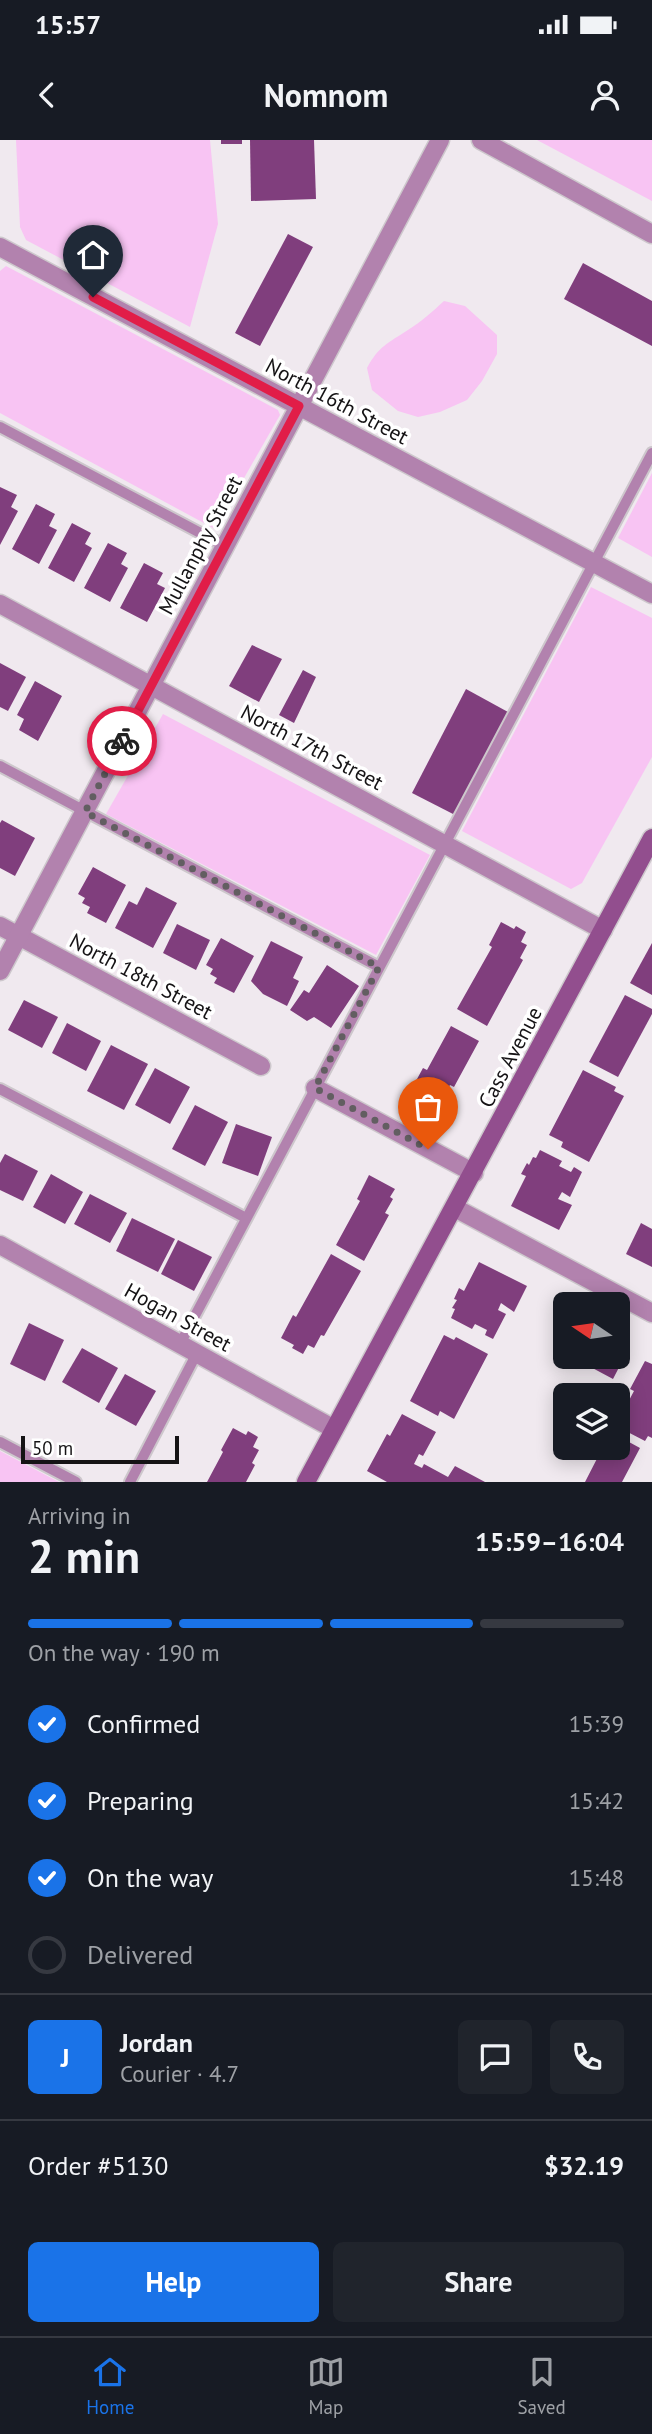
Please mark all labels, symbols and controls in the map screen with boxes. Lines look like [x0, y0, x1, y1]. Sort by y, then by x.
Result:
text: 15:57 [35, 8, 101, 41]
text: Nomnom [264, 74, 388, 116]
icon: back [28, 76, 66, 114]
icon: person [586, 76, 624, 114]
pin [63, 225, 123, 297]
icon: home [74, 236, 112, 274]
street label: North 16th Street [261, 352, 413, 450]
street label: Mullanphy Street [152, 471, 248, 619]
street label: North 17th Street [236, 698, 388, 796]
courier [87, 706, 157, 776]
icon: bike [103, 722, 141, 760]
street label: North 18th Street [65, 927, 217, 1025]
street label: Cass Avenue [472, 1002, 548, 1112]
pin [398, 1077, 458, 1149]
icon: bag [409, 1088, 447, 1126]
street label: Hogan Street [120, 1277, 236, 1357]
north arrow [553, 1292, 630, 1368]
map controls [553, 1292, 630, 1460]
button: layers [553, 1383, 630, 1460]
scale bar [21, 1433, 178, 1465]
text: 50 m [32, 1436, 73, 1460]
text: Arriving in [28, 1501, 130, 1530]
text: 15:59–16:04 [475, 1525, 624, 1558]
text: 2 min [28, 1526, 140, 1586]
text: On the way · 190 m [28, 1638, 220, 1667]
icon: check [28, 1705, 66, 1743]
text: Confirmed [87, 1707, 200, 1740]
text: 15:39 [569, 1709, 624, 1738]
icon: check [28, 1782, 66, 1820]
text: Preparing [87, 1784, 194, 1817]
text: 15:42 [569, 1786, 624, 1815]
icon: check [28, 1859, 66, 1897]
text: On the way [87, 1861, 213, 1894]
text: 15:48 [569, 1863, 624, 1892]
text: Delivered [87, 1938, 193, 1971]
button: chat [458, 2020, 532, 2094]
button: phone [550, 2020, 624, 2094]
text: Jordan [120, 2026, 193, 2059]
text: J [61, 2041, 69, 2074]
text: Courier · 4.7 [120, 2059, 239, 2088]
text: Order #5130 [28, 2149, 168, 2182]
text: $32.19 [544, 2149, 624, 2182]
button: Help [28, 2242, 319, 2322]
button: Share [333, 2242, 624, 2322]
tab: Home [86, 2353, 134, 2419]
tab: Map [307, 2353, 345, 2419]
tab: Saved [517, 2353, 566, 2419]

